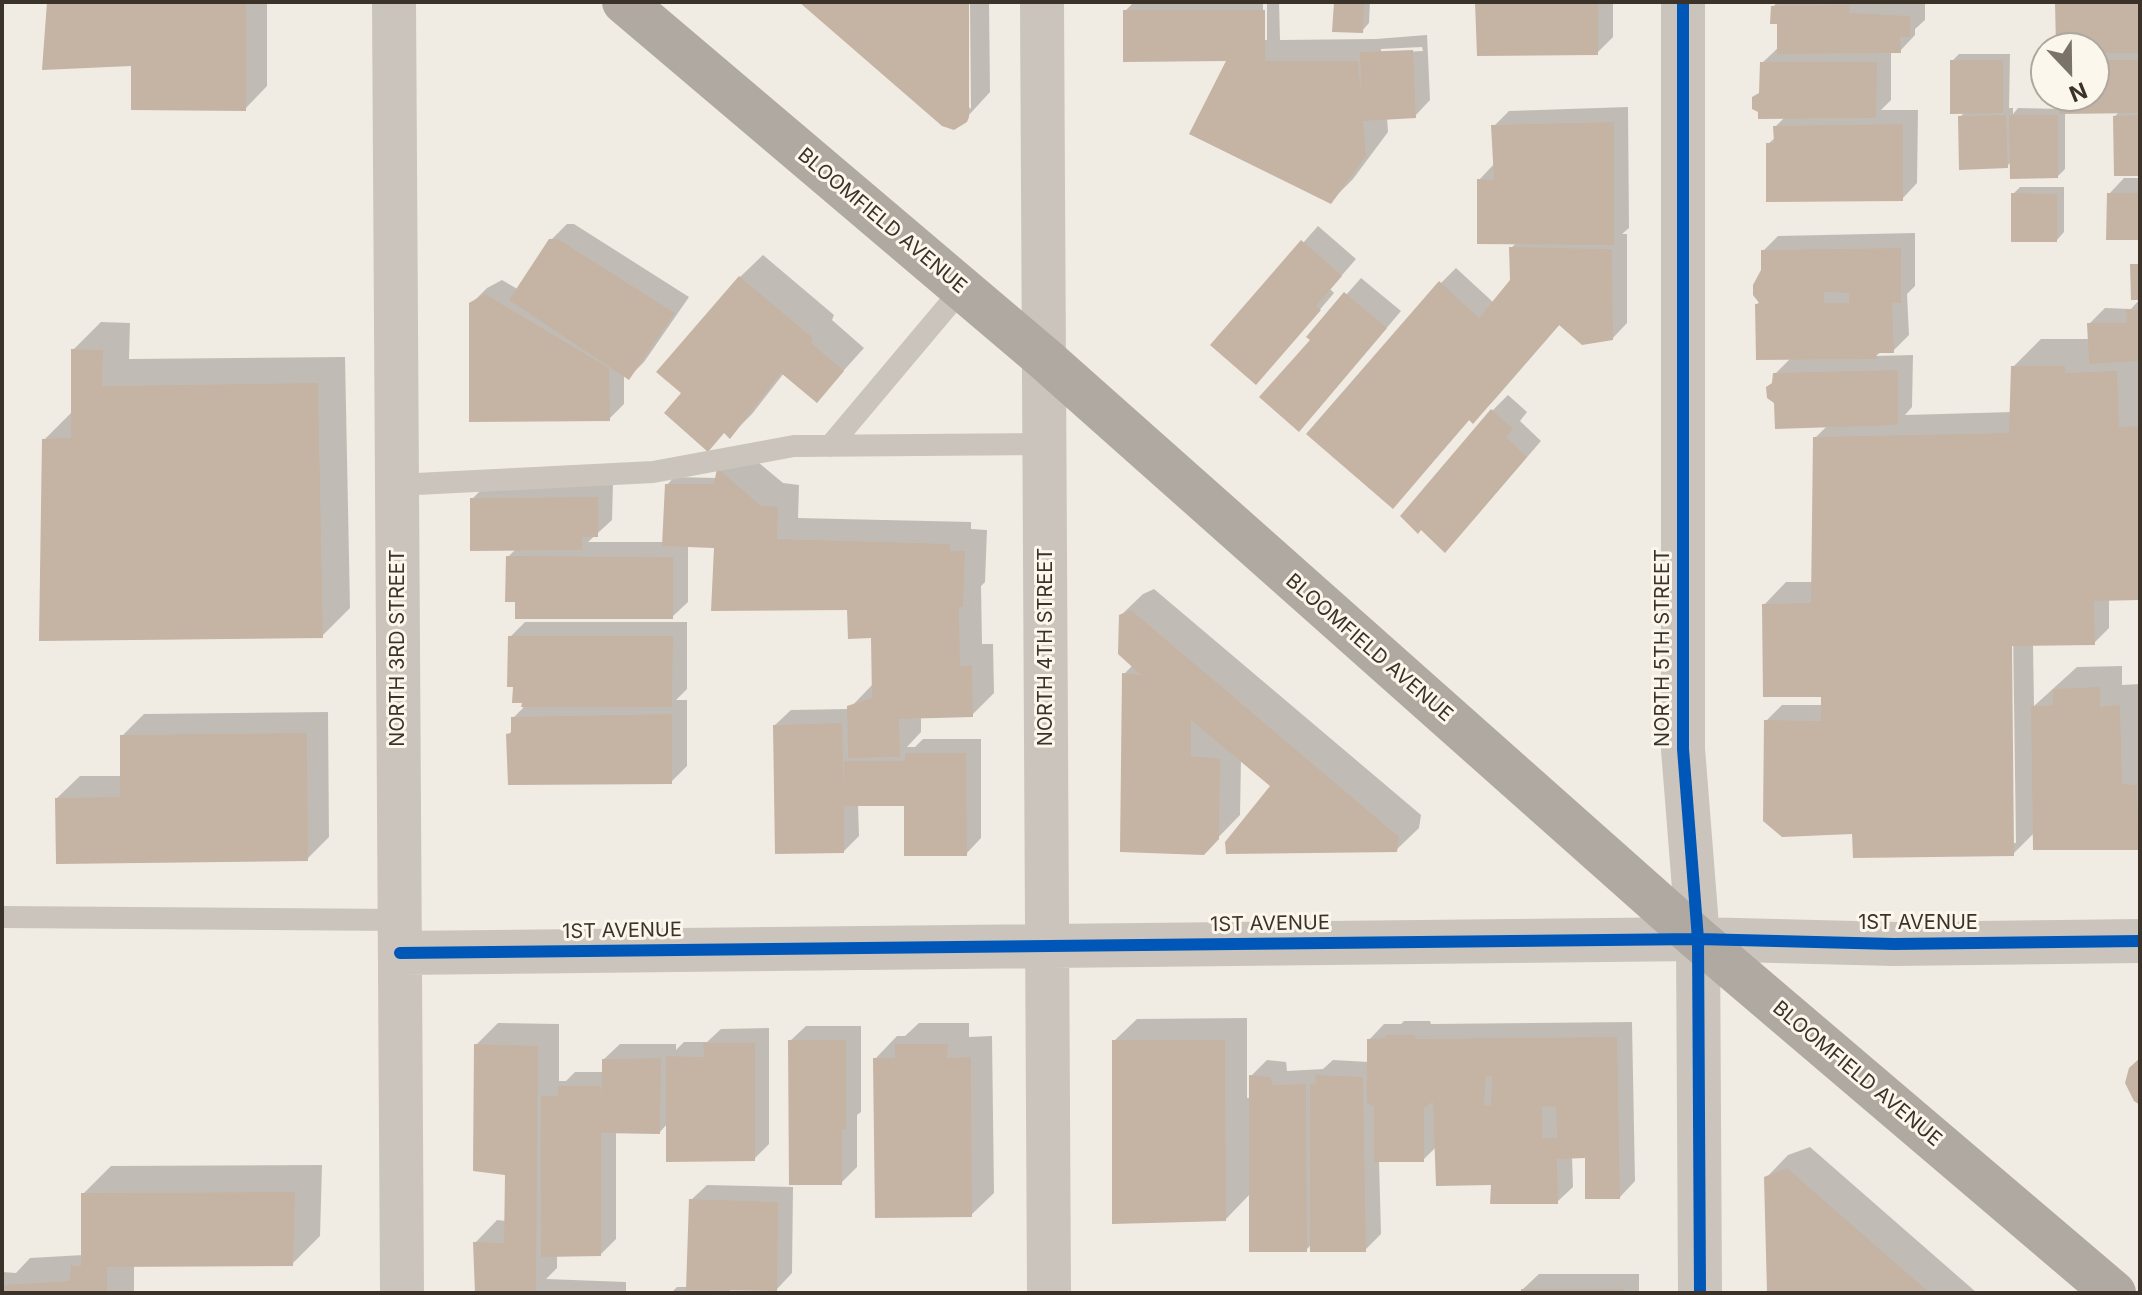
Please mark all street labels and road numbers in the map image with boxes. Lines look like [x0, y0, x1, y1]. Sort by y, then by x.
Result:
street label: BLOOMFIELD AVENUE [793, 143, 971, 299]
street label: NORTH 4TH STREET [1034, 548, 1058, 746]
street label: NORTH 3RD STREET [386, 549, 410, 747]
street label: NORTH 5TH STREET [1651, 549, 1675, 747]
street label: BLOOMFIELD AVENUE [1281, 569, 1457, 727]
street label: 1ST AVENUE [1210, 911, 1330, 937]
street label: 1ST AVENUE [1858, 911, 1978, 935]
street label: 1ST AVENUE [562, 918, 682, 944]
street label: BLOOMFIELD AVENUE [1768, 996, 1946, 1152]

